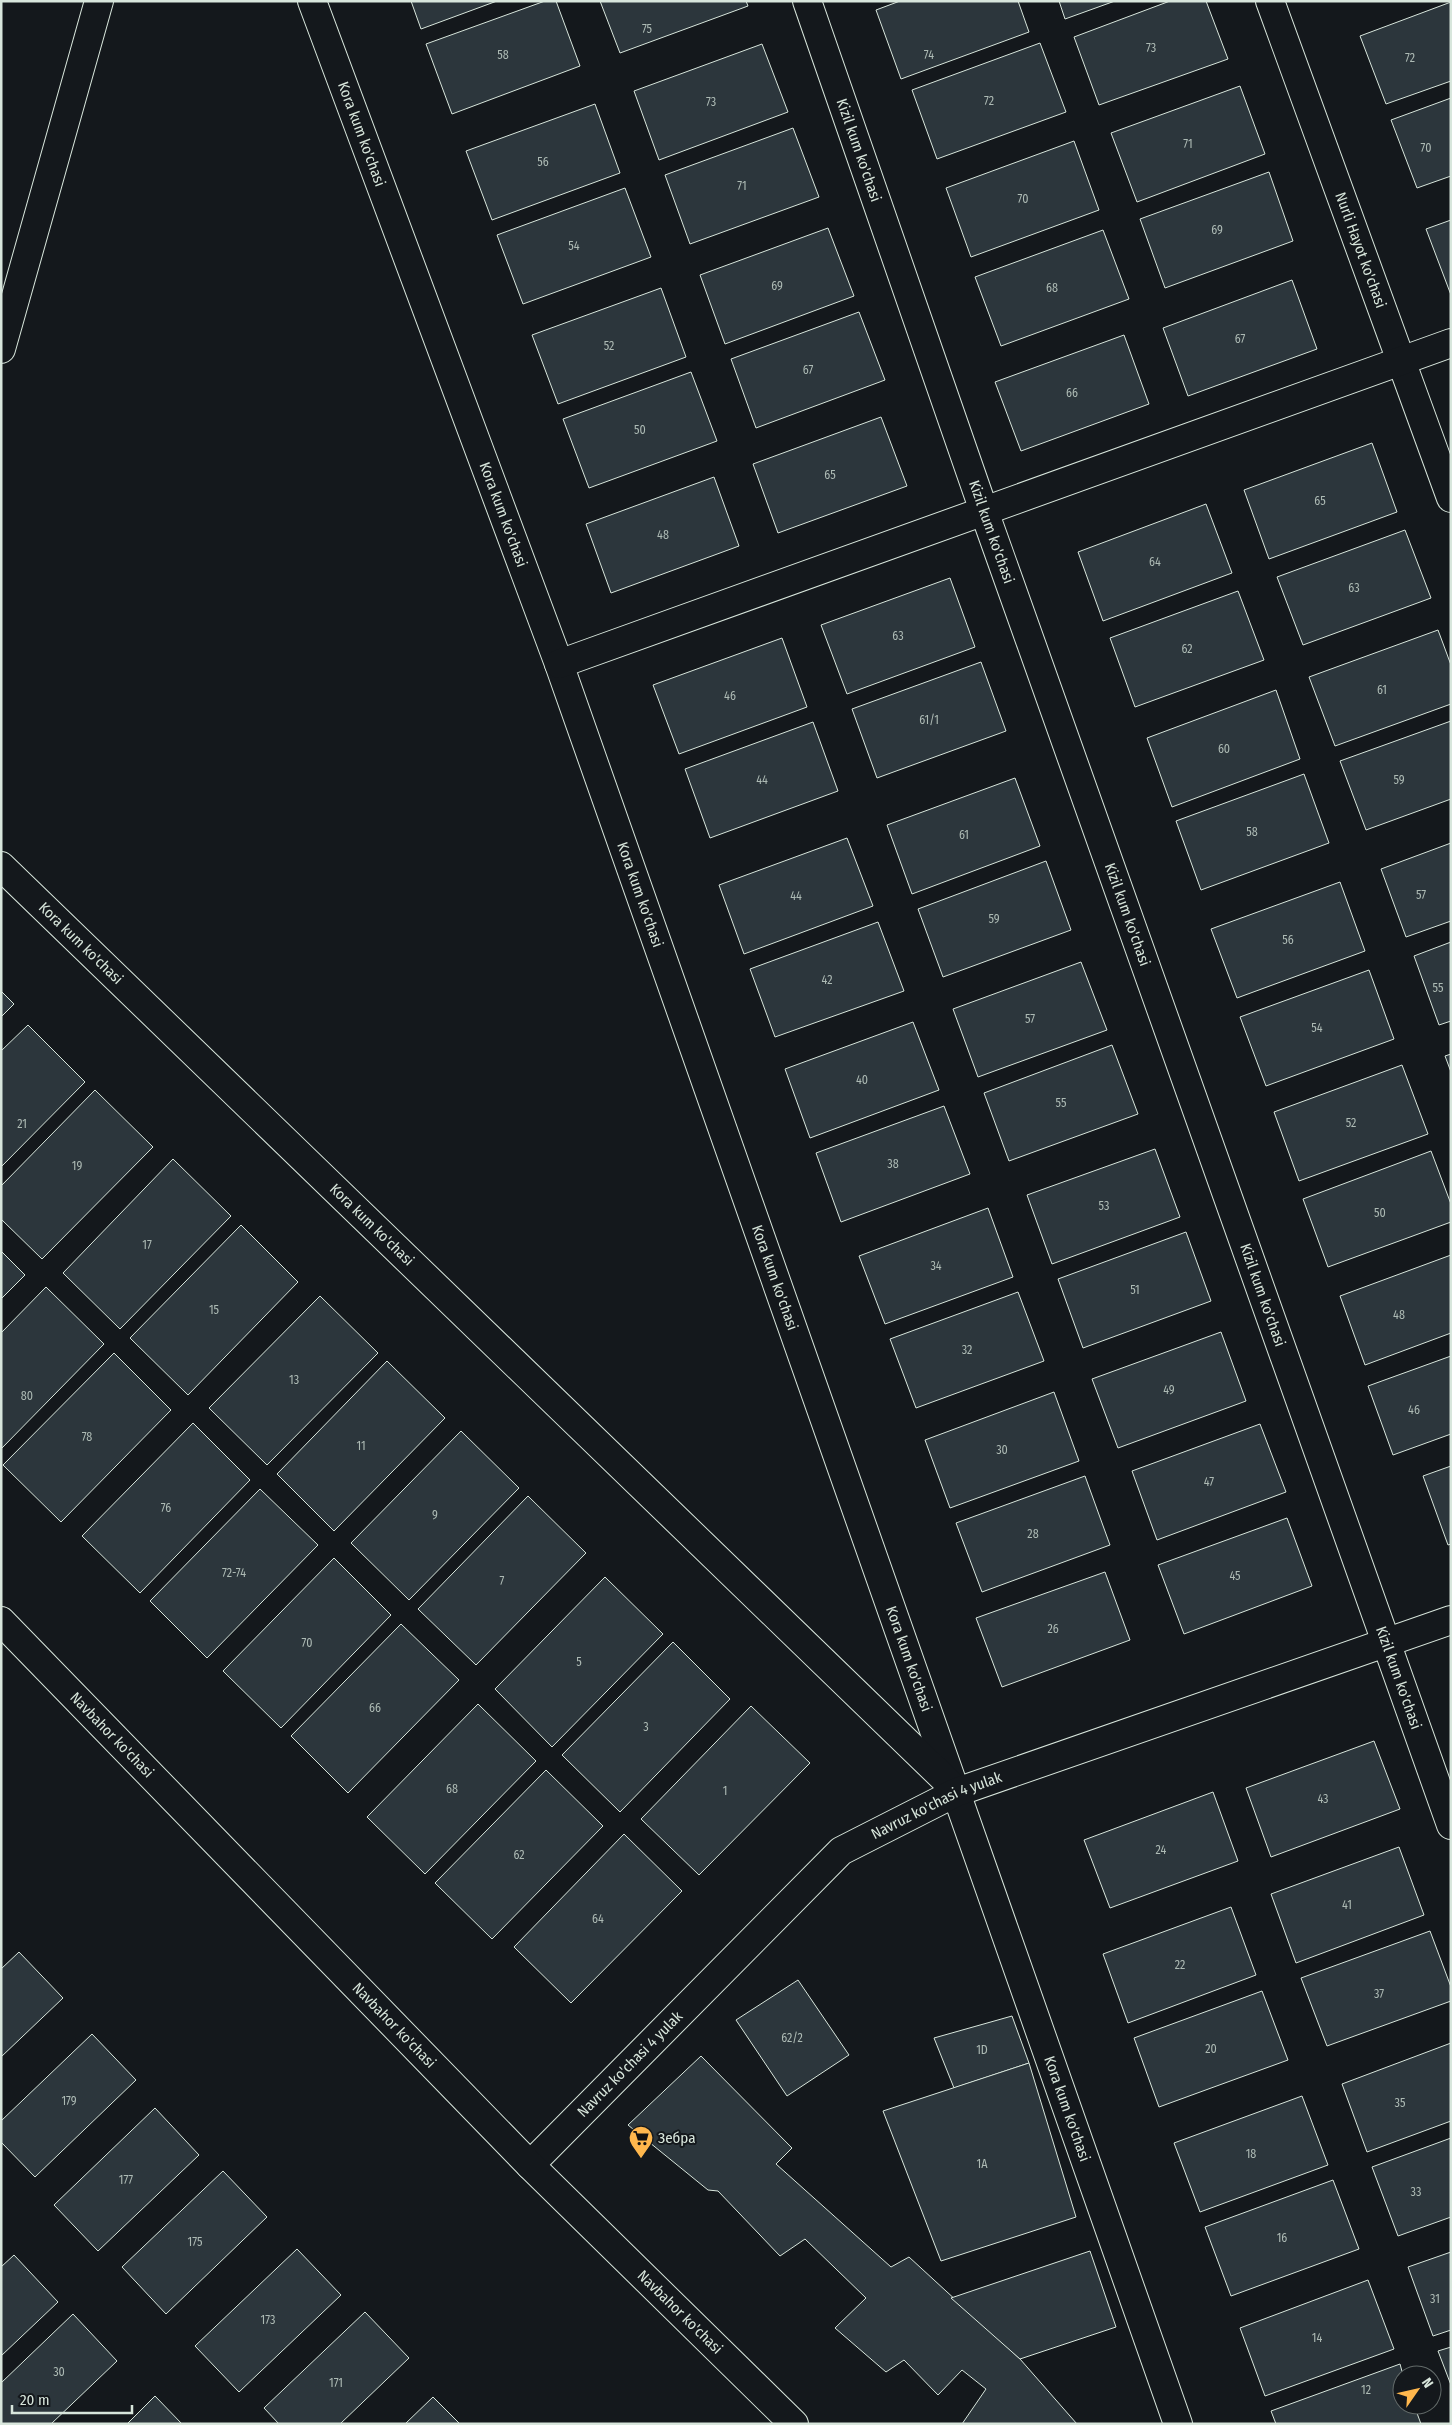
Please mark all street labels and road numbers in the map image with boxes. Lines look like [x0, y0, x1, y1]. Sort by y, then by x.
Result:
street label: Kora kum ko'chasi [334, 79, 389, 189]
street label: Kizil kum ko'chasi [833, 96, 885, 204]
street label: Nurli Hayot ko'chasi [1331, 190, 1390, 310]
street label: Kora kum ko'chasi [476, 460, 531, 569]
street label: Kizil kum ko'chasi [965, 478, 1018, 586]
street label: Kora kum ko'chasi [613, 840, 667, 950]
street label: Kizil kum ko'chasi [1101, 861, 1154, 968]
street label: Kora kum ko'chasi [35, 898, 127, 988]
street label: Kora kum ko'chasi [326, 1180, 418, 1270]
street label: Kora kum ko'chasi [748, 1223, 802, 1333]
street label: Kizil kum ko'chasi [1236, 1241, 1289, 1349]
street label: Kora kum ko'chasi [882, 1604, 936, 1714]
street label: Kizil kum ko'chasi [1372, 1624, 1425, 1732]
street label: Navbahor ko'chasi [66, 1689, 157, 1781]
street label: Navruz ko'chasi 4 yulak [868, 1768, 1004, 1843]
street label: Navbahor ko'chasi [349, 1979, 440, 2072]
street label: Navruz ko'chasi 4 yulak [574, 2007, 686, 2121]
street label: Kora kum ko'chasi [1040, 2054, 1094, 2164]
street label: Navbahor ko'chasi [634, 2267, 726, 2358]

